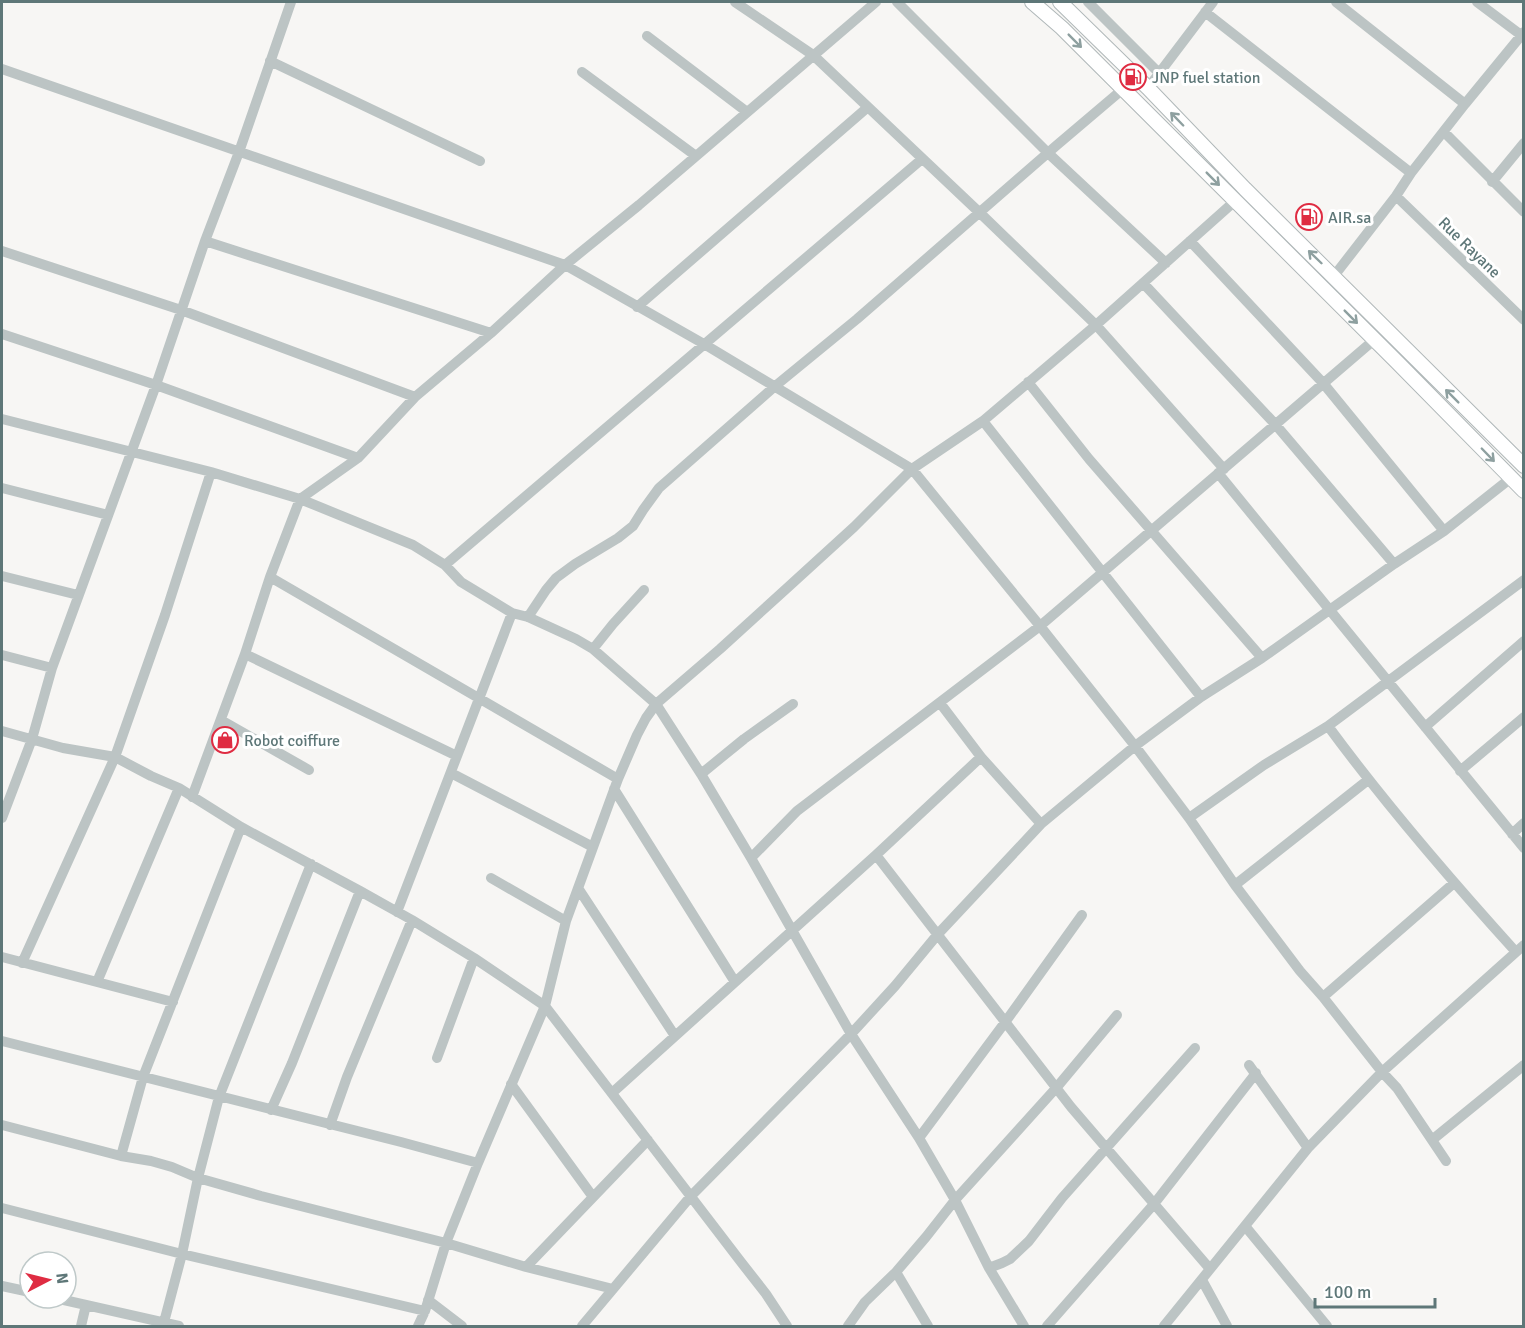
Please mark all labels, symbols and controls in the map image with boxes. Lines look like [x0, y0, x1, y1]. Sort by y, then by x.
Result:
one-way arrow [1068, 34, 1083, 49]
fuel station icon: JNP fuel station [1118, 62, 1148, 92]
place label: JNP fuel station [1152, 68, 1261, 88]
one-way arrow [1170, 111, 1185, 126]
one-way arrow [1206, 172, 1221, 187]
fuel station icon: AIR.sa [1294, 202, 1324, 232]
place label: AIR.sa [1328, 208, 1371, 228]
street label: Rue Rayane [1434, 213, 1505, 282]
one-way arrow [1307, 250, 1322, 264]
one-way arrow [1344, 309, 1359, 324]
one-way arrow [1445, 388, 1459, 403]
one-way arrow [1481, 448, 1496, 463]
shop icon: Robot coiffure [210, 725, 240, 755]
place label: Robot coiffure [244, 731, 340, 751]
north arrow [18, 1250, 78, 1310]
scale bar [1315, 1271, 1435, 1309]
text: N [51, 1272, 72, 1285]
text: 100 m [1324, 1281, 1371, 1303]

